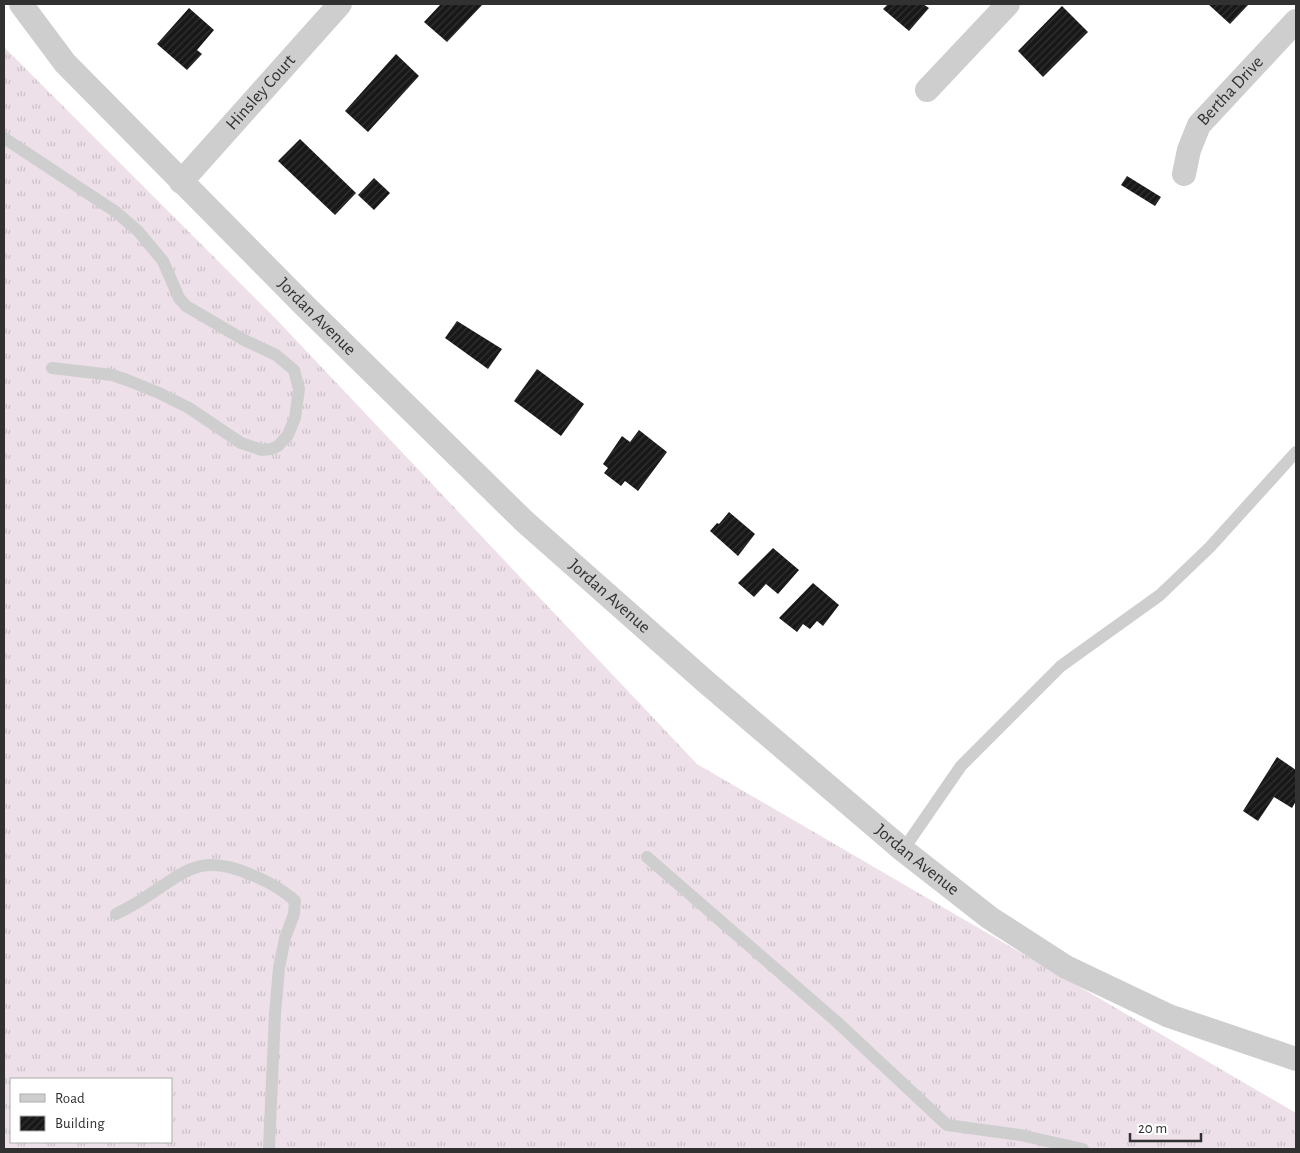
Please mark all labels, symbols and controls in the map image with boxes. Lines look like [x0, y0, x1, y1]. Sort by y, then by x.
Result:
street label: Hinsley Court [223, 51, 299, 134]
street label: Bertha Drive [1194, 53, 1267, 129]
street label: Jordan Avenue [274, 275, 359, 359]
street label: Jordan Avenue [565, 556, 654, 637]
street label: Jordan Avenue [871, 821, 962, 899]
legend [10, 1078, 172, 1143]
text: Road [55, 1091, 85, 1106]
scale bar [1130, 1110, 1201, 1142]
text: Building [55, 1116, 105, 1131]
text: 20 m [1138, 1121, 1167, 1136]

